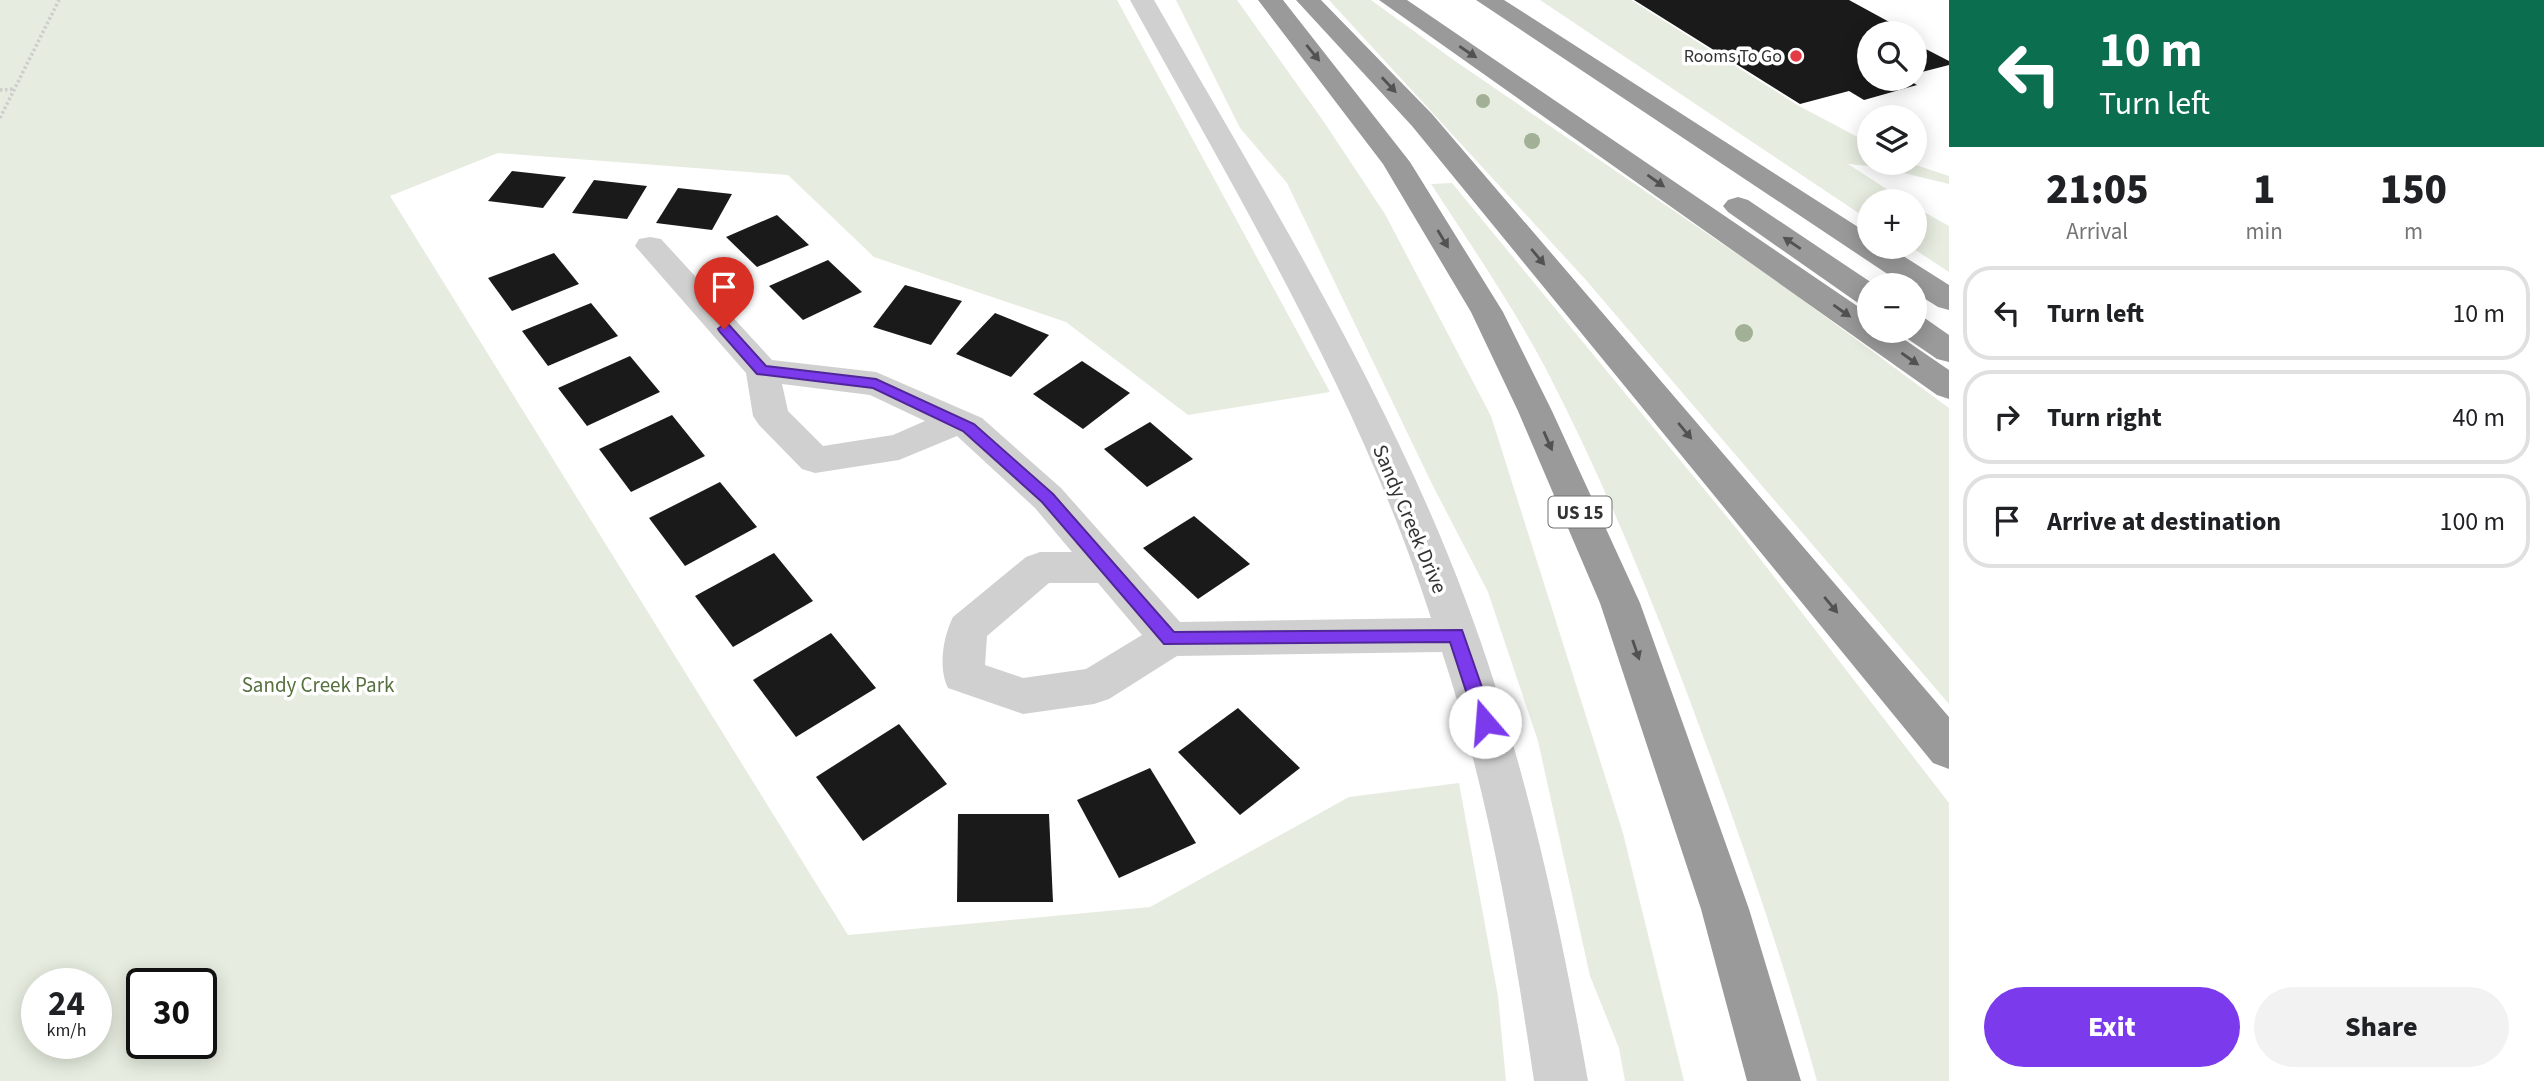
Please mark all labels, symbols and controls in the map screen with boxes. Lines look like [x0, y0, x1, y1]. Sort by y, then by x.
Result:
text: 10 m [2099, 16, 2203, 86]
map controls [1857, 21, 1927, 343]
button: search [1857, 21, 1927, 91]
icon: left [1984, 28, 2075, 119]
place label: Rooms To Go [1684, 44, 1782, 69]
one-way arrow [1305, 45, 1320, 62]
one-way arrow [1459, 45, 1477, 59]
marker: Rooms To Go [1788, 48, 1804, 64]
one-way arrow [1380, 76, 1396, 93]
text: Turn left [2099, 81, 2210, 127]
button: layers [1857, 105, 1927, 175]
text: 21:05 [2046, 160, 2149, 220]
text: 1 [2253, 160, 2275, 220]
text: 150 [2380, 160, 2447, 220]
one-way arrow [1647, 174, 1665, 188]
button: + [1857, 189, 1927, 259]
text: Arrival [2066, 215, 2128, 248]
text: min [2246, 215, 2283, 248]
text: m [2404, 215, 2423, 248]
one-way arrow [1437, 230, 1449, 249]
one-way arrow [1783, 237, 1802, 250]
one-way arrow [1530, 248, 1545, 265]
pin [694, 257, 754, 329]
icon: arrive [705, 268, 743, 306]
button: − [1857, 273, 1927, 343]
icon: left [1988, 294, 2026, 332]
text: Turn left [2047, 295, 2144, 332]
text: 10 m [2452, 295, 2505, 332]
one-way arrow [1833, 304, 1851, 318]
one-way arrow [1901, 352, 1919, 366]
icon: right [1988, 398, 2026, 436]
text: Turn right [2047, 399, 2162, 436]
text: 40 m [2452, 399, 2505, 436]
one-way arrow [1677, 422, 1692, 439]
one-way arrow [1542, 431, 1554, 451]
street label: Sandy Creek Drive [1365, 440, 1455, 598]
road number: US 15 [1548, 496, 1612, 527]
icon: arrive [1988, 502, 2026, 540]
text: Arrive at destination [2047, 503, 2281, 540]
text: 100 m [2439, 503, 2505, 540]
one-way arrow [1823, 597, 1838, 614]
one-way arrow [1631, 640, 1642, 661]
park label: Sandy Creek Park [242, 670, 395, 700]
position arrow [1448, 685, 1522, 759]
speed limit sign: 30 [126, 968, 217, 1059]
text: 24 [48, 979, 85, 1029]
button: Exit [1984, 987, 2240, 1067]
button: Share [2254, 987, 2509, 1067]
text: km/h [47, 1018, 86, 1043]

